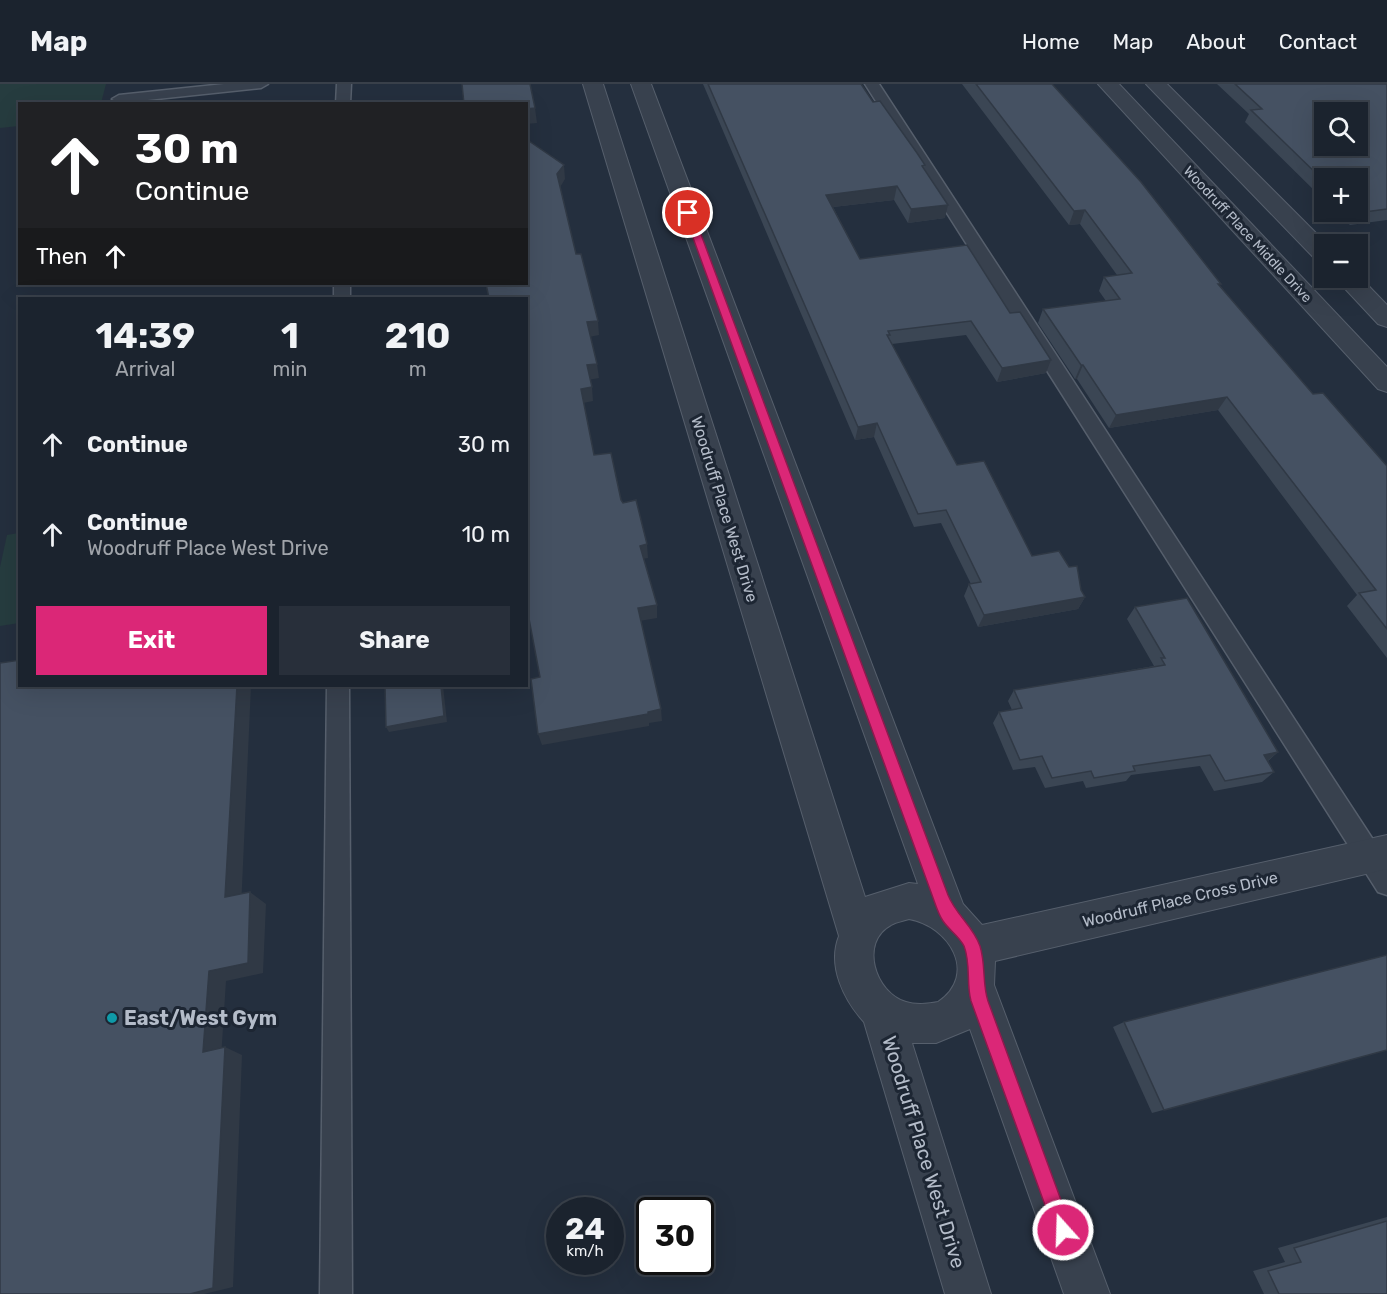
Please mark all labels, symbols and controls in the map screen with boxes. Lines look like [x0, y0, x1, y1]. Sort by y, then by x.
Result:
text: Map [30, 25, 87, 58]
text: Home [1022, 29, 1079, 54]
text: Map [1112, 29, 1153, 54]
text: About [1186, 29, 1246, 54]
text: Contact [1279, 29, 1357, 54]
map controls [1314, 102, 1368, 288]
button: search [1314, 102, 1368, 156]
text: 30 m [135, 124, 239, 174]
icon: ahead [36, 126, 114, 204]
street label: Woodruff Place Middle Drive [1180, 163, 1316, 306]
button: + [1314, 168, 1368, 222]
text: Continue [135, 175, 249, 207]
pin [662, 187, 713, 238]
icon: arrive [671, 196, 704, 229]
button: − [1314, 234, 1368, 288]
icon: ahead [99, 240, 132, 273]
text: Then [36, 243, 87, 270]
text: 14:39 [95, 314, 195, 357]
text: 1 [281, 314, 299, 357]
text: 210 [385, 314, 451, 357]
text: Arrival [115, 357, 175, 381]
text: min [273, 357, 307, 381]
text: m [409, 357, 427, 381]
street label: Woodruff Place West Drive [687, 414, 762, 604]
icon: ahead [36, 428, 69, 461]
text: Continue [87, 431, 188, 458]
text: 30 m [458, 431, 510, 458]
text: Continue [87, 509, 188, 536]
icon: ahead [36, 518, 69, 551]
text: 10 m [462, 521, 510, 548]
text: Woodruff Place West Drive [87, 536, 329, 560]
button: Exit [36, 606, 267, 675]
button: Share [279, 606, 510, 675]
street label: Woodruff Place Cross Drive [1081, 868, 1280, 931]
place label: East/West Gym [124, 1006, 277, 1030]
marker: East/West Gym [105, 1011, 119, 1025]
street label: Woodruff Place West Drive [877, 1033, 971, 1271]
speed limit sign: 30 [636, 1197, 714, 1275]
position arrow [1031, 1198, 1095, 1262]
text: 24 [565, 1211, 605, 1247]
text: km/h [566, 1242, 604, 1260]

